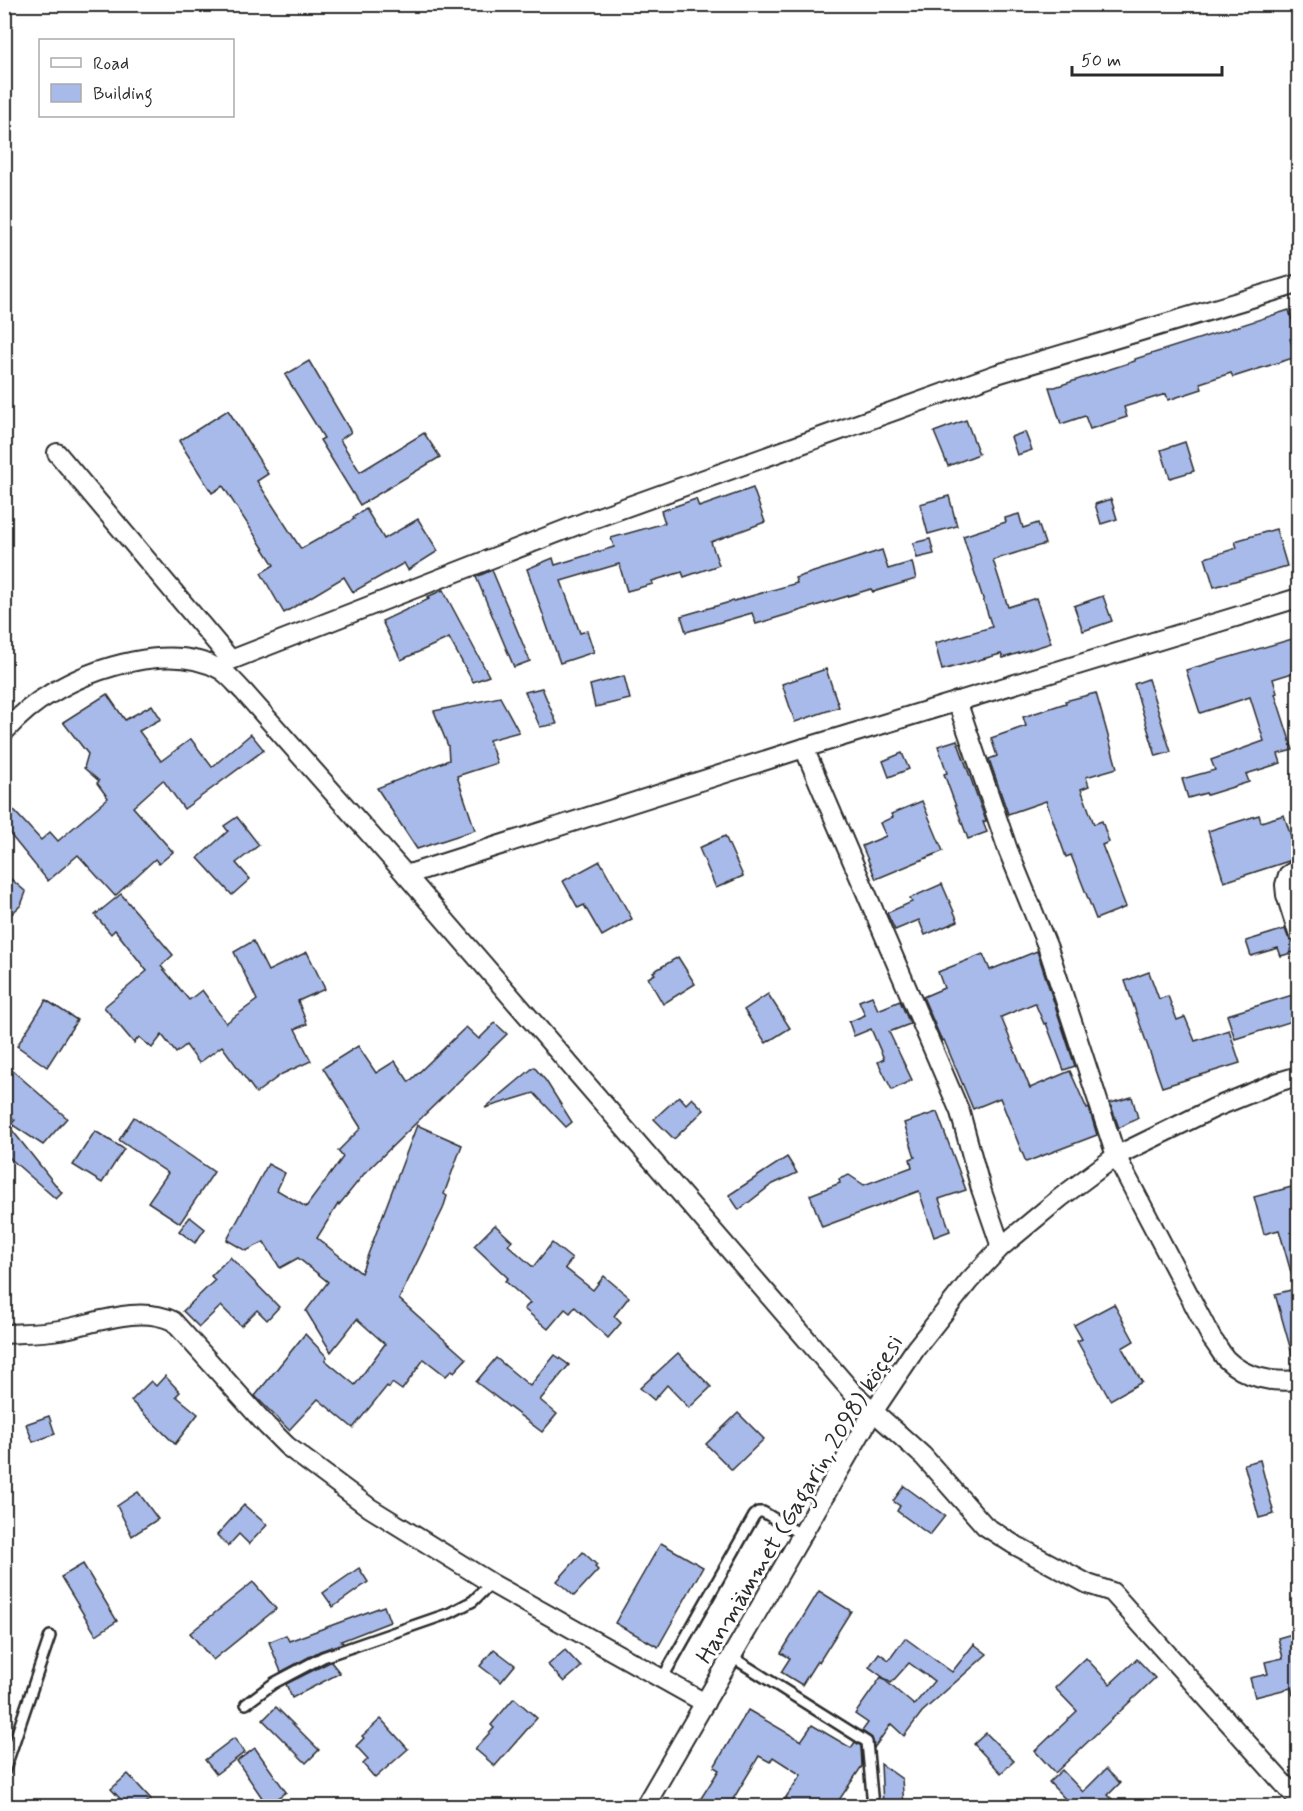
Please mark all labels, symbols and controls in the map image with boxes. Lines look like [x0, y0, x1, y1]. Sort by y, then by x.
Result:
legend [39, 39, 234, 117]
scale bar [1072, 39, 1222, 77]
text: 50 m [1081, 49, 1121, 73]
text: Road [93, 52, 129, 76]
text: Building [93, 82, 153, 108]
street label: Hanmämmet (Gagarin, 2098) köçesi [690, 1330, 914, 1672]

